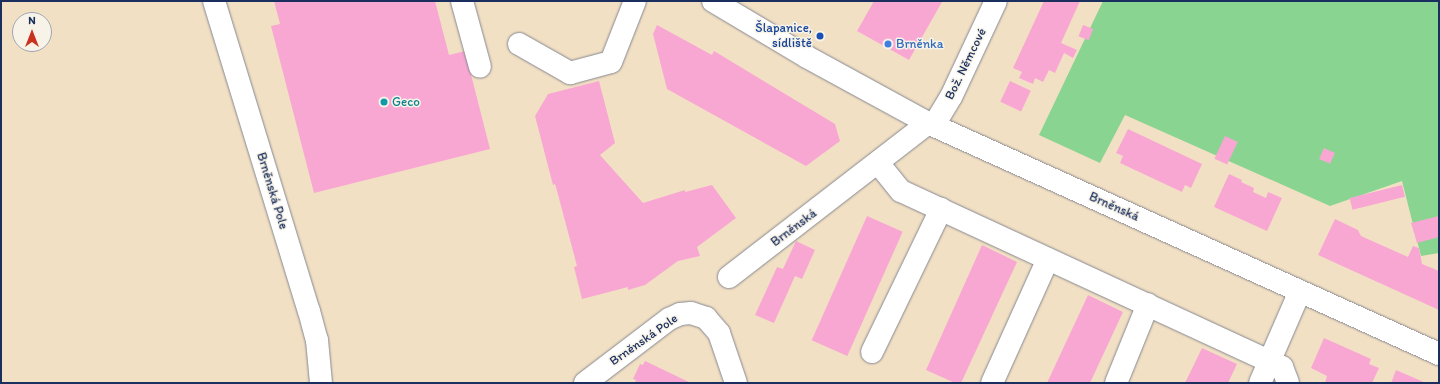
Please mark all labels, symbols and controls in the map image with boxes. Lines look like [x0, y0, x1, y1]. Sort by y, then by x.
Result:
north arrow [12, 12, 52, 52]
text: N [28, 14, 36, 27]
place label: Šlapanice, sídliště [755, 21, 812, 52]
street label: Bož. Němcové [942, 26, 990, 102]
marker: Šlapanice, sídliště [815, 31, 825, 41]
place label: Brněnka [896, 36, 944, 52]
marker: Brněnka [883, 39, 893, 49]
place label: Geco [392, 94, 420, 110]
marker: Geco [379, 97, 389, 107]
street label: Brněnská Pole [253, 151, 291, 231]
street label: Brněnská [1087, 189, 1141, 225]
street label: Brněnská [768, 206, 820, 250]
street label: Brněnská Pole [607, 311, 681, 369]

